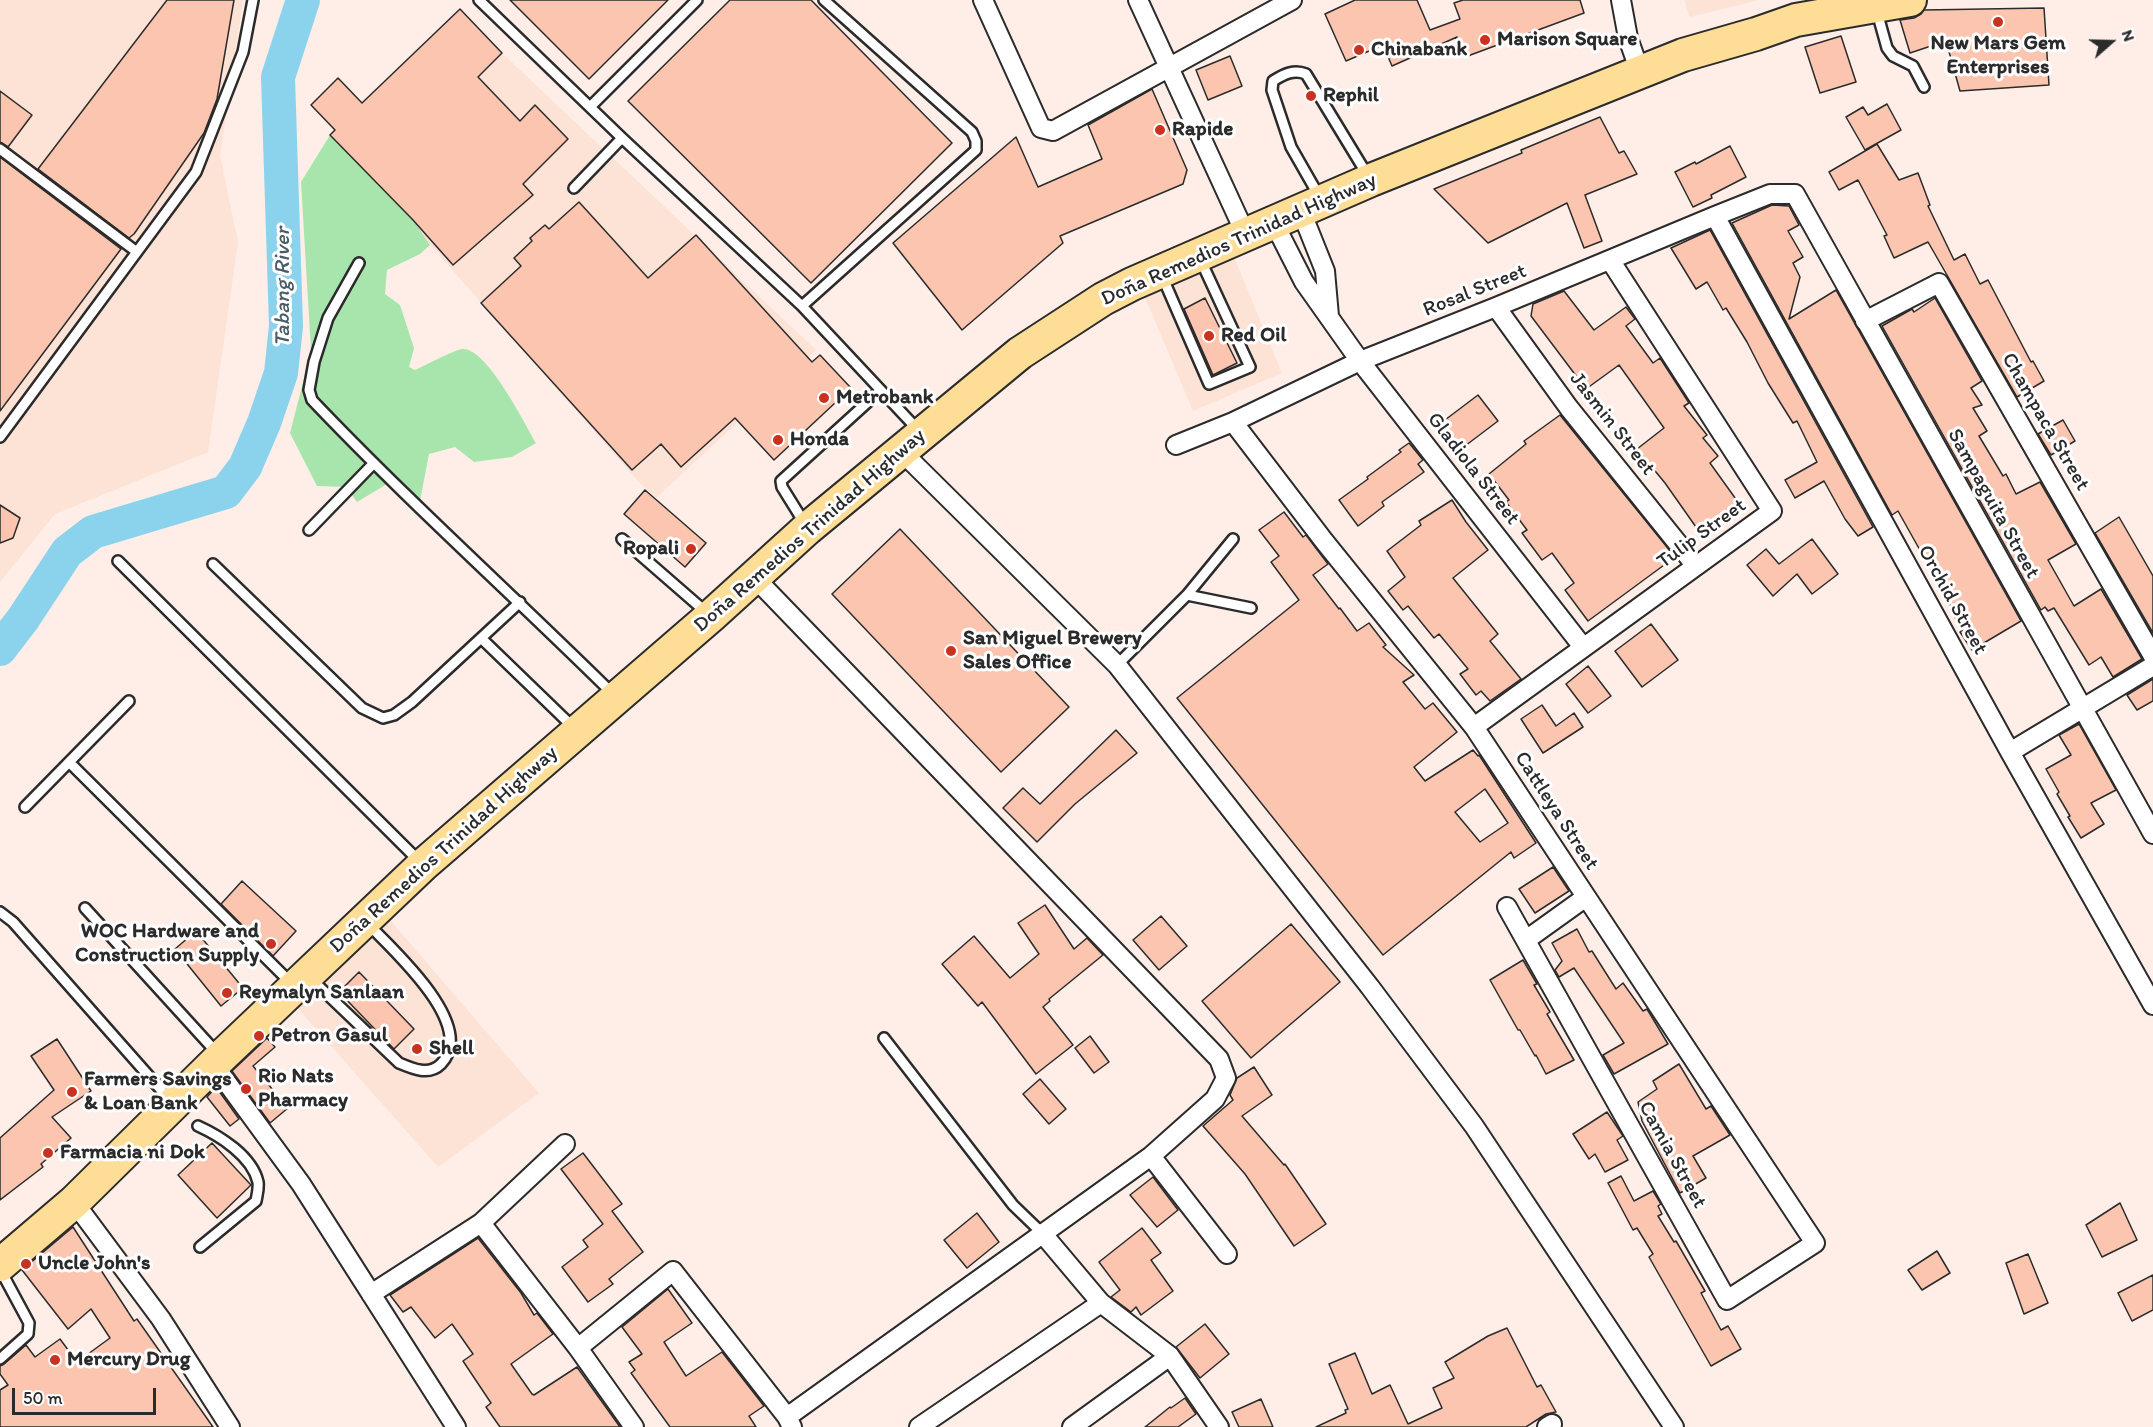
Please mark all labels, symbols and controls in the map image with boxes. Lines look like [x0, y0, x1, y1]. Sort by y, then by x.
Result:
north arrow [2081, 12, 2141, 72]
marker: New Mars Gem Enterprises [1991, 15, 2005, 29]
place label: Marison Square [1497, 27, 1637, 53]
text: N [2118, 27, 2139, 44]
place label: New Mars Gem Enterprises [1930, 31, 2066, 81]
marker: Marison Square [1478, 33, 1492, 47]
place label: Chinabank [1371, 37, 1467, 63]
marker: Chinabank [1352, 43, 1366, 57]
place label: Rephil [1323, 83, 1379, 109]
marker: Rephil [1304, 89, 1318, 103]
place label: Rapide [1172, 117, 1233, 143]
marker: Rapide [1153, 123, 1167, 137]
street label: Doña Remedios Trinidad Highway [1098, 168, 1380, 312]
water label: Tabang River [270, 227, 296, 347]
street label: Rosal Street [1420, 259, 1530, 323]
place label: Red Oil [1221, 323, 1286, 349]
marker: Red Oil [1202, 329, 1216, 343]
street label: Champaca Street [1995, 349, 2095, 495]
street label: Jasmin Street [1564, 367, 1660, 481]
place label: Metrobank [836, 385, 933, 411]
marker: Metrobank [817, 391, 831, 405]
street label: Gladiola Street [1421, 408, 1525, 530]
street label: Doña Remedios Trinidad Highway [689, 424, 931, 638]
street label: Sampaguita Street [1941, 425, 2045, 583]
place label: Honda [790, 427, 849, 453]
marker: Honda [771, 433, 785, 447]
street label: Tulip Street [1653, 493, 1751, 575]
place label: Ropali [623, 536, 679, 562]
street label: Orchid Street [1912, 541, 1992, 659]
marker: Ropali [684, 542, 698, 556]
place label: San Miguel Brewery Sales Office [963, 626, 1142, 676]
marker: San Miguel Brewery Sales Office [944, 644, 958, 658]
street label: Doña Remedios Trinidad Highway [325, 741, 563, 959]
street label: Cattleya Street [1508, 747, 1604, 875]
place label: WOC Hardware and Construction Supply [75, 919, 259, 969]
marker: WOC Hardware and Construction Supply [264, 937, 278, 951]
place label: Reymalyn Sanlaan [239, 980, 404, 1006]
marker: Reymalyn Sanlaan [220, 986, 234, 1000]
place label: Petron Gasul [271, 1023, 388, 1049]
marker: Petron Gasul [252, 1029, 266, 1043]
place label: Shell [429, 1036, 474, 1062]
marker: Shell [410, 1042, 424, 1056]
place label: Rio Nats Pharmacy [258, 1064, 348, 1114]
place label: Farmers Savings & Loan Bank [84, 1067, 232, 1117]
marker: Rio Nats Pharmacy [239, 1082, 253, 1096]
marker: Farmers Savings & Loan Bank [65, 1085, 79, 1099]
street label: Camia Street [1632, 1097, 1712, 1213]
place label: Farmacia ni Dok [60, 1140, 205, 1166]
marker: Farmacia ni Dok [41, 1146, 55, 1160]
place label: Uncle John's [38, 1251, 150, 1277]
marker: Uncle John's [19, 1257, 33, 1271]
place label: Mercury Drug [67, 1347, 190, 1373]
marker: Mercury Drug [48, 1353, 62, 1367]
scale bar [15, 1376, 159, 1414]
text: 50 m [23, 1387, 63, 1409]

